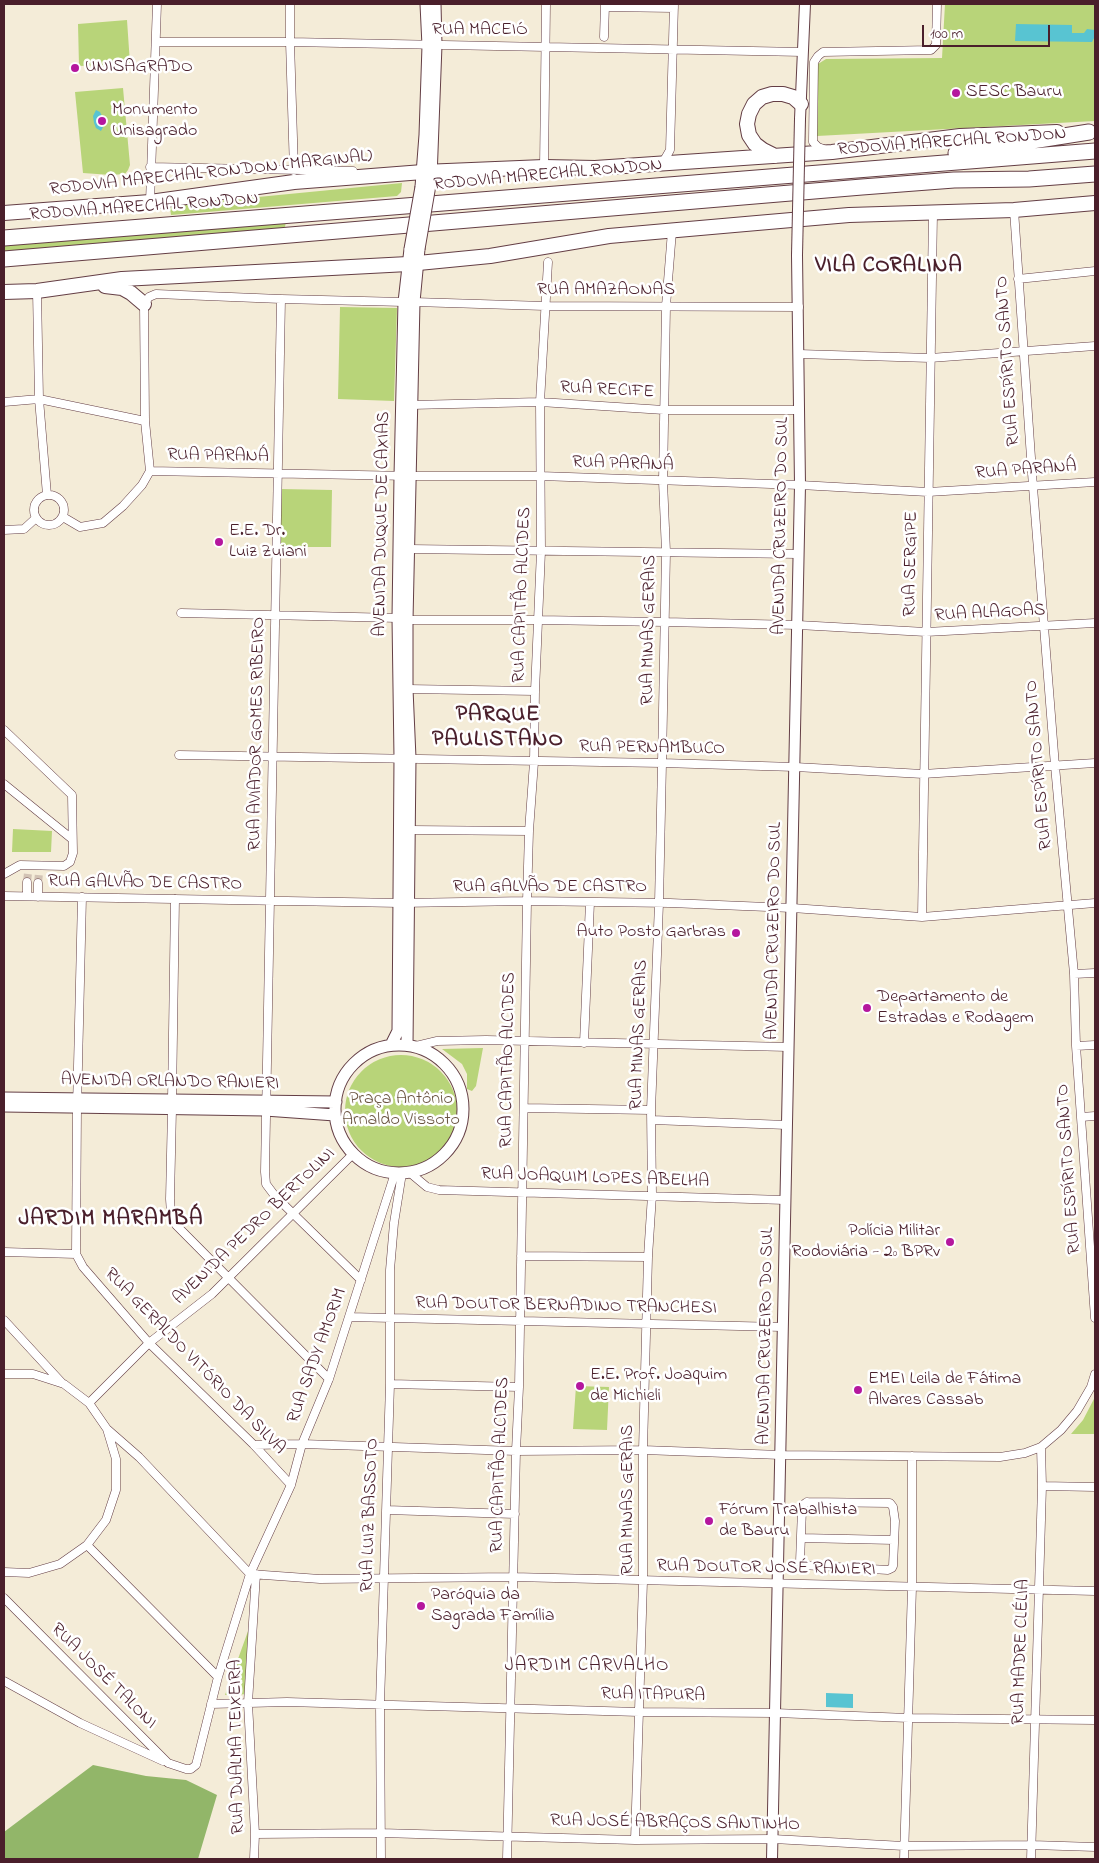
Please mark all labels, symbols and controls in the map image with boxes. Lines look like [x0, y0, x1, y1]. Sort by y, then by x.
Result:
scale bar [924, 15, 1052, 47]
street label: RUA MACEIÓ [432, 20, 528, 42]
text: 100 m [930, 23, 963, 45]
place label: UNISAGRADO [85, 57, 193, 79]
marker: UNISAGRADO [69, 62, 81, 74]
place label: SESC Bauru [966, 82, 1062, 104]
marker: SESC Bauru [950, 87, 962, 99]
place label: Monumento Unisagrado [112, 100, 198, 142]
marker: Monumento Unisagrado [96, 115, 108, 127]
street label: RODOVIA MARECHAL RONDON [837, 124, 1067, 162]
street label: RODOVIA MARECHAL RONDON (MARGINAL) [49, 146, 373, 202]
street label: RODOVIA MARECHAL RONDON [433, 155, 663, 197]
street label: RODOVIA MARECHAL RONDON [29, 189, 259, 227]
district label: VILA CORALINA [814, 254, 964, 280]
street label: RUA ESPÍRITO SANTO [992, 275, 1026, 447]
street label: RUA AMAZAONAS [537, 280, 675, 302]
street label: RUA RECIFE [559, 378, 655, 404]
street label: AVENIDA DUQUE DE CAXIAS [370, 411, 396, 637]
street label: AVENIDA CRUZEIRO DO SUL [769, 417, 795, 635]
street label: RUA PARANÁ [167, 445, 269, 469]
street label: RUA PARANÁ [572, 452, 674, 478]
street label: RUA PARANÁ [975, 457, 1077, 485]
street label: RUA CAPITÃO ALCIDES [509, 507, 537, 683]
street label: RUA SERGIPE [900, 511, 924, 617]
place label: E.E. Dr. Luiz Zuiani [229, 521, 307, 564]
marker: E.E. Dr. Luiz Zuiani [213, 536, 225, 548]
street label: RUA MINAS GERAIS [638, 555, 662, 705]
street label: RUA ALAGOAS [934, 600, 1046, 628]
street label: RUA AVIADOR GOMES RIBEIRO [245, 617, 271, 851]
street label: RUA ESPÍRITO SANTO [1022, 679, 1058, 851]
district label: PARQUE PAULISTANO [431, 703, 565, 754]
street label: RUA PERNAMBUCO [579, 737, 725, 761]
street label: AVENIDA CRUZEIRO DO SUL [762, 822, 788, 1040]
street label: RUA GALVÃO DE CASTRO [48, 872, 242, 896]
street label: RUA GALVÃO DE CASTRO [453, 877, 647, 899]
place label: Auto Posto Garbras [576, 922, 726, 944]
marker: Auto Posto Garbras [730, 927, 742, 939]
street label: RUA MINAS GERAIS [627, 959, 653, 1111]
street label: RUA CAPITÃO ALCIDES [497, 972, 521, 1148]
place label: Departamento de Estradas e Rodagem [877, 987, 1034, 1030]
marker: Departamento de Estradas e Rodagem [861, 1002, 873, 1014]
street label: AVENIDA ORLANDO RANIERI [61, 1070, 279, 1096]
street label: RUA ESPÍRITO SANTO [1053, 1083, 1087, 1255]
park label: Praça Antônio Arnaldo Vissoto [342, 1089, 460, 1132]
street label: AVENIDA PEDRO BERTOLINI [169, 1144, 341, 1310]
street label: RUA JOAQUIM LOPES ABELHA [481, 1164, 709, 1194]
district label: JARDIM MARAMBÁ [17, 1207, 205, 1233]
place label: Polícia Militar Rodoviária - 2º BPRv [791, 1221, 940, 1264]
street label: AVENIDA CRUZEIRO DO SUL [754, 1227, 780, 1445]
marker: Polícia Militar Rodoviária - 2º BPRv [944, 1236, 956, 1248]
street label: RUA GERALDO VITÓRIO DA SILVA [99, 1264, 289, 1460]
street label: RUA SADY AMORIM [284, 1286, 352, 1426]
street label: RUA DOUTOR BERNADINO TRANCHESI [415, 1294, 717, 1320]
place label: E.E. Prof. Joaquim de Michieli [590, 1365, 727, 1408]
place label: EMEI Leila de Fátima Alvares Cassab [868, 1369, 1021, 1412]
street label: RUA CAPITÃO ALCIDES [487, 1377, 515, 1553]
marker: E.E. Prof. Joaquim de Michieli [574, 1380, 586, 1392]
marker: EMEI Leila de Fátima Alvares Cassab [852, 1384, 864, 1396]
street label: RUA MINAS GERAIS [618, 1425, 640, 1575]
street label: RUA LUIZ BASSOTO [358, 1438, 384, 1592]
place label: Fórum Trabalhista de Bauru [719, 1500, 857, 1542]
marker: Fórum Trabalhista de Bauru [703, 1515, 715, 1527]
street label: RUA DOUTOR JOSÉ RANIERI [656, 1556, 876, 1582]
street label: RUA MADRE CLÉLIA [1009, 1579, 1035, 1725]
place label: Paróquia da Sagrada Família [431, 1585, 555, 1628]
marker: Paróquia da Sagrada Família [415, 1600, 427, 1612]
street label: RUA JOSÉ TALONI [46, 1620, 160, 1734]
district label: JARDIM CARVALHO [503, 1656, 671, 1678]
street label: RUA DJALMA TEIXEIRA [226, 1659, 250, 1835]
street label: RUA ITAPURA [601, 1684, 705, 1708]
street label: RUA JOSÉ ABRAÇOS SANTINHO [550, 1811, 800, 1837]

